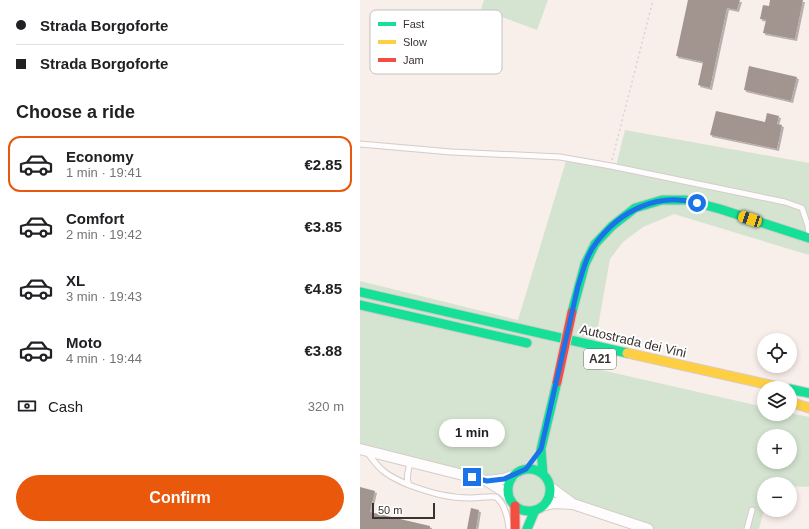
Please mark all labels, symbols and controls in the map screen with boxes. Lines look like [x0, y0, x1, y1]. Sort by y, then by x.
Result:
legend [370, 10, 502, 74]
text: Strada Borgoforte [40, 17, 168, 34]
text: Fast [403, 18, 424, 30]
text: Slow [403, 36, 427, 48]
text: Jam [403, 54, 424, 66]
text: Strada Borgoforte [40, 55, 168, 72]
text: Choose a ride [16, 102, 135, 122]
icon: car [18, 146, 54, 182]
text: Economy [66, 148, 134, 165]
text: €2.85 [304, 156, 342, 173]
text: 1 min · 19:41 [66, 165, 142, 180]
route start [688, 194, 706, 212]
icon: car [18, 208, 54, 244]
text: Comfort [66, 210, 124, 227]
car [737, 210, 763, 228]
text: €3.85 [304, 218, 342, 235]
text: 2 min · 19:42 [66, 227, 142, 242]
icon: car [18, 270, 54, 306]
text: XL [66, 272, 85, 289]
text: €4.85 [304, 280, 342, 297]
text: 3 min · 19:43 [66, 289, 142, 304]
street label: Autostrada dei Vini [578, 321, 688, 361]
icon: car [18, 332, 54, 368]
map controls [757, 333, 797, 517]
button: locate [757, 333, 797, 373]
text: Moto [66, 334, 102, 351]
text: €3.88 [304, 342, 342, 359]
road number: A21 [584, 349, 616, 369]
text: 4 min · 19:44 [66, 351, 142, 366]
button: layers [757, 381, 797, 421]
icon: cash [16, 395, 38, 417]
text: Cash [48, 398, 83, 415]
text: 320 m [308, 399, 344, 414]
callout: 1 min [439, 419, 505, 447]
text: 1 min [455, 425, 489, 440]
button: + [757, 429, 797, 469]
route end [463, 468, 481, 486]
button: Confirm [16, 475, 344, 521]
button: − [757, 477, 797, 517]
scale bar [372, 501, 435, 520]
text: 50 m [378, 504, 402, 516]

